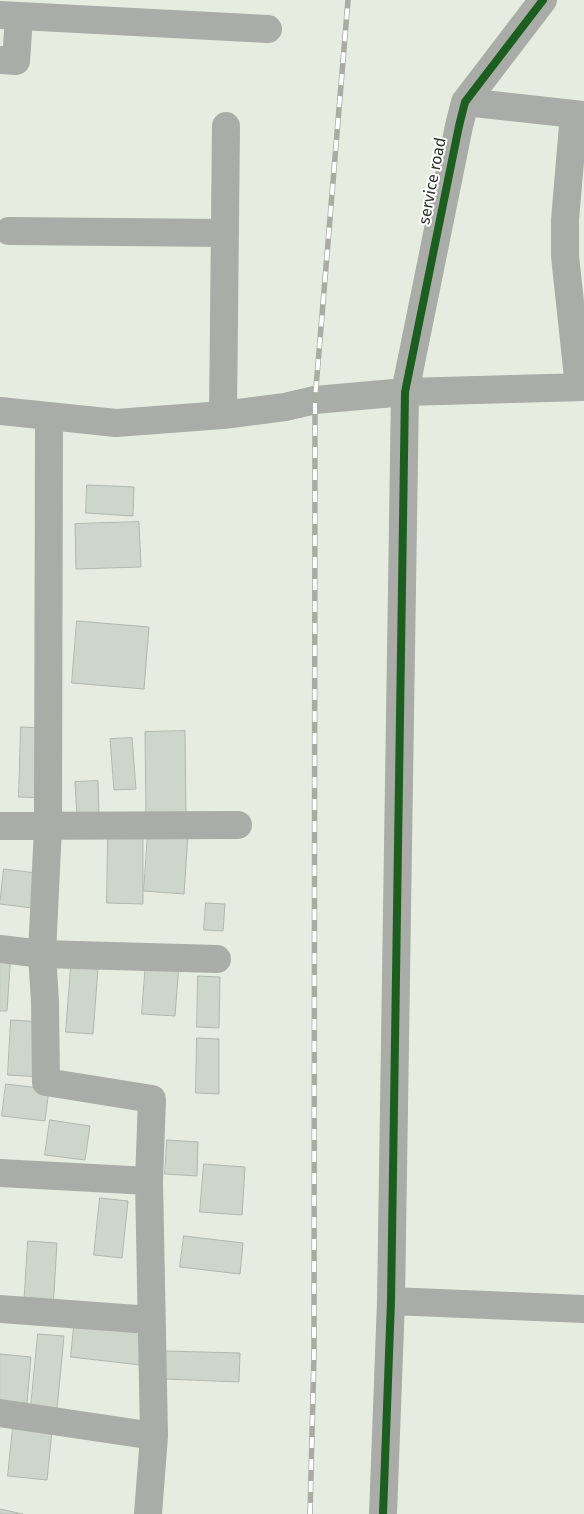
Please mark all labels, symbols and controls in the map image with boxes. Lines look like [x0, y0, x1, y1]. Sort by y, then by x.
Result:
street label: service road [415, 136, 451, 226]

